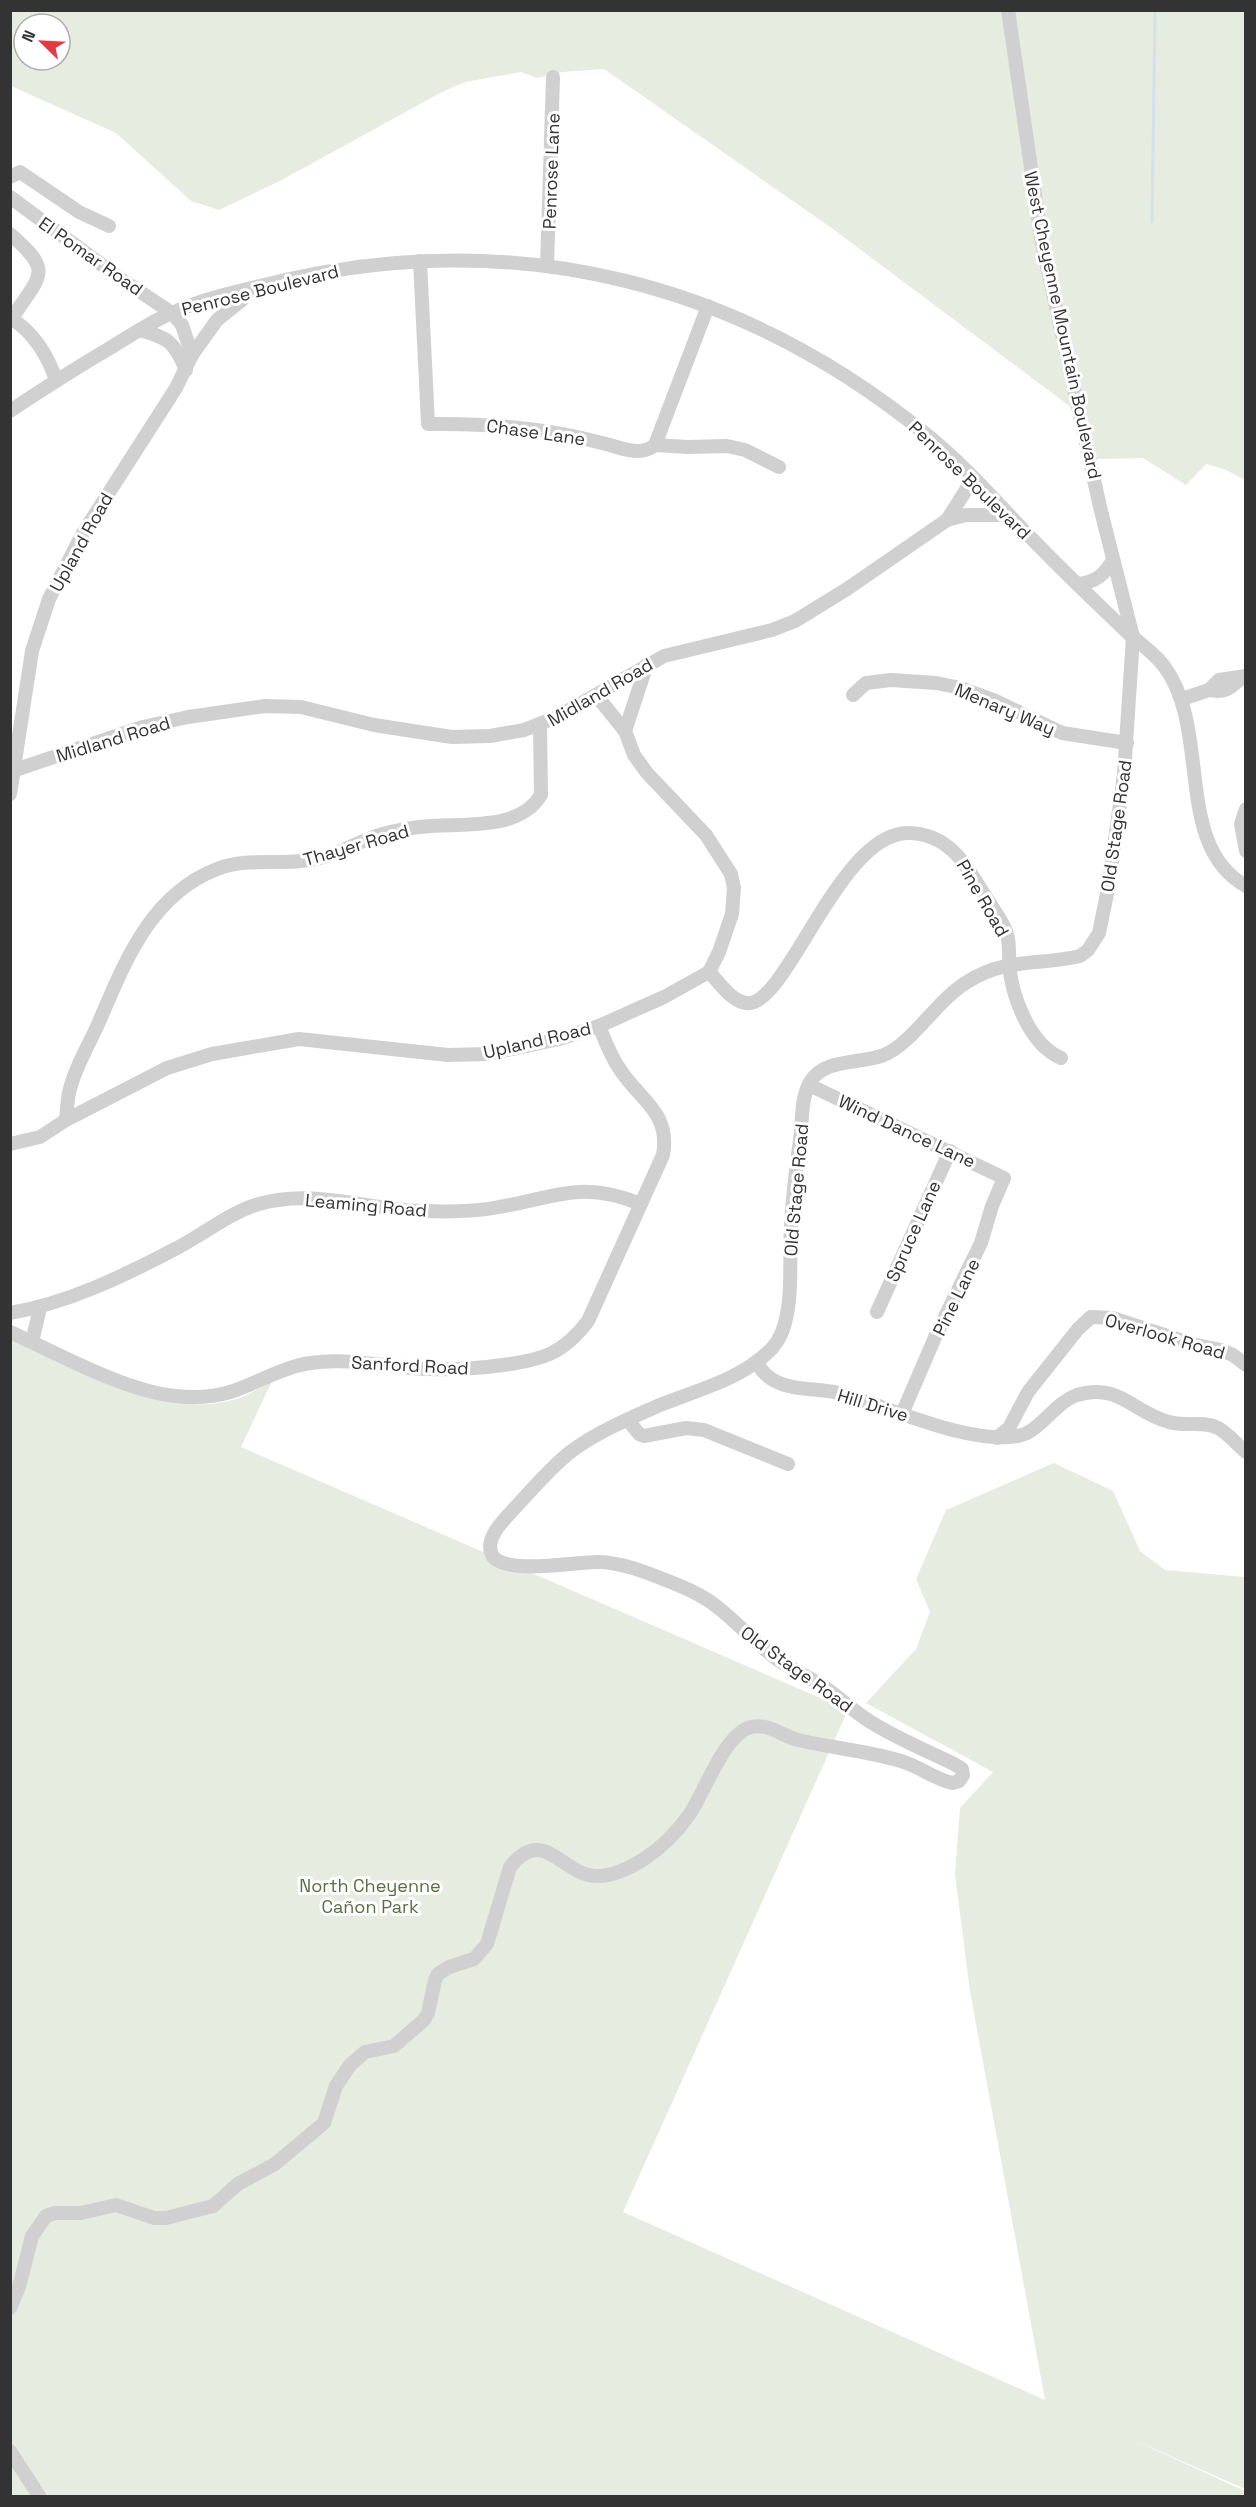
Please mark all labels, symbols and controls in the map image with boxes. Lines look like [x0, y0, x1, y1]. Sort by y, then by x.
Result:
north arrow [12, 12, 72, 72]
text: N [17, 27, 41, 45]
street label: Penrose Lane [537, 112, 565, 230]
street label: West Cheyenne Mountain Boulevard [1019, 169, 1107, 481]
street label: El Pomar Road [34, 212, 148, 300]
street label: Penrose Boulevard [179, 259, 341, 321]
street label: Chase Lane [485, 414, 587, 450]
street label: Penrose Boulevard [904, 416, 1036, 544]
street label: Upland Road [44, 488, 118, 596]
street label: Midland Road [543, 653, 657, 731]
street label: Menary Way [951, 678, 1059, 740]
street label: Midland Road [53, 711, 173, 767]
street label: Old Stage Road [1095, 759, 1137, 893]
street label: Thayer Road [300, 819, 412, 871]
street label: Pine Road [952, 855, 1014, 941]
street label: Upland Road [481, 1016, 593, 1064]
street label: Wind Dance Lane [835, 1089, 979, 1173]
street label: Old Stage Road [779, 1123, 813, 1257]
street label: Spruce Lane [880, 1177, 946, 1285]
street label: Leaming Road [304, 1188, 428, 1222]
street label: Pine Lane [927, 1254, 985, 1340]
street label: Overlook Road [1102, 1308, 1228, 1364]
street label: Sanford Road [351, 1350, 469, 1380]
street label: Hill Drive [835, 1383, 911, 1427]
street label: Old Stage Road [736, 1621, 858, 1717]
park label: North Cheyenne Cañon Park [299, 1874, 441, 1918]

